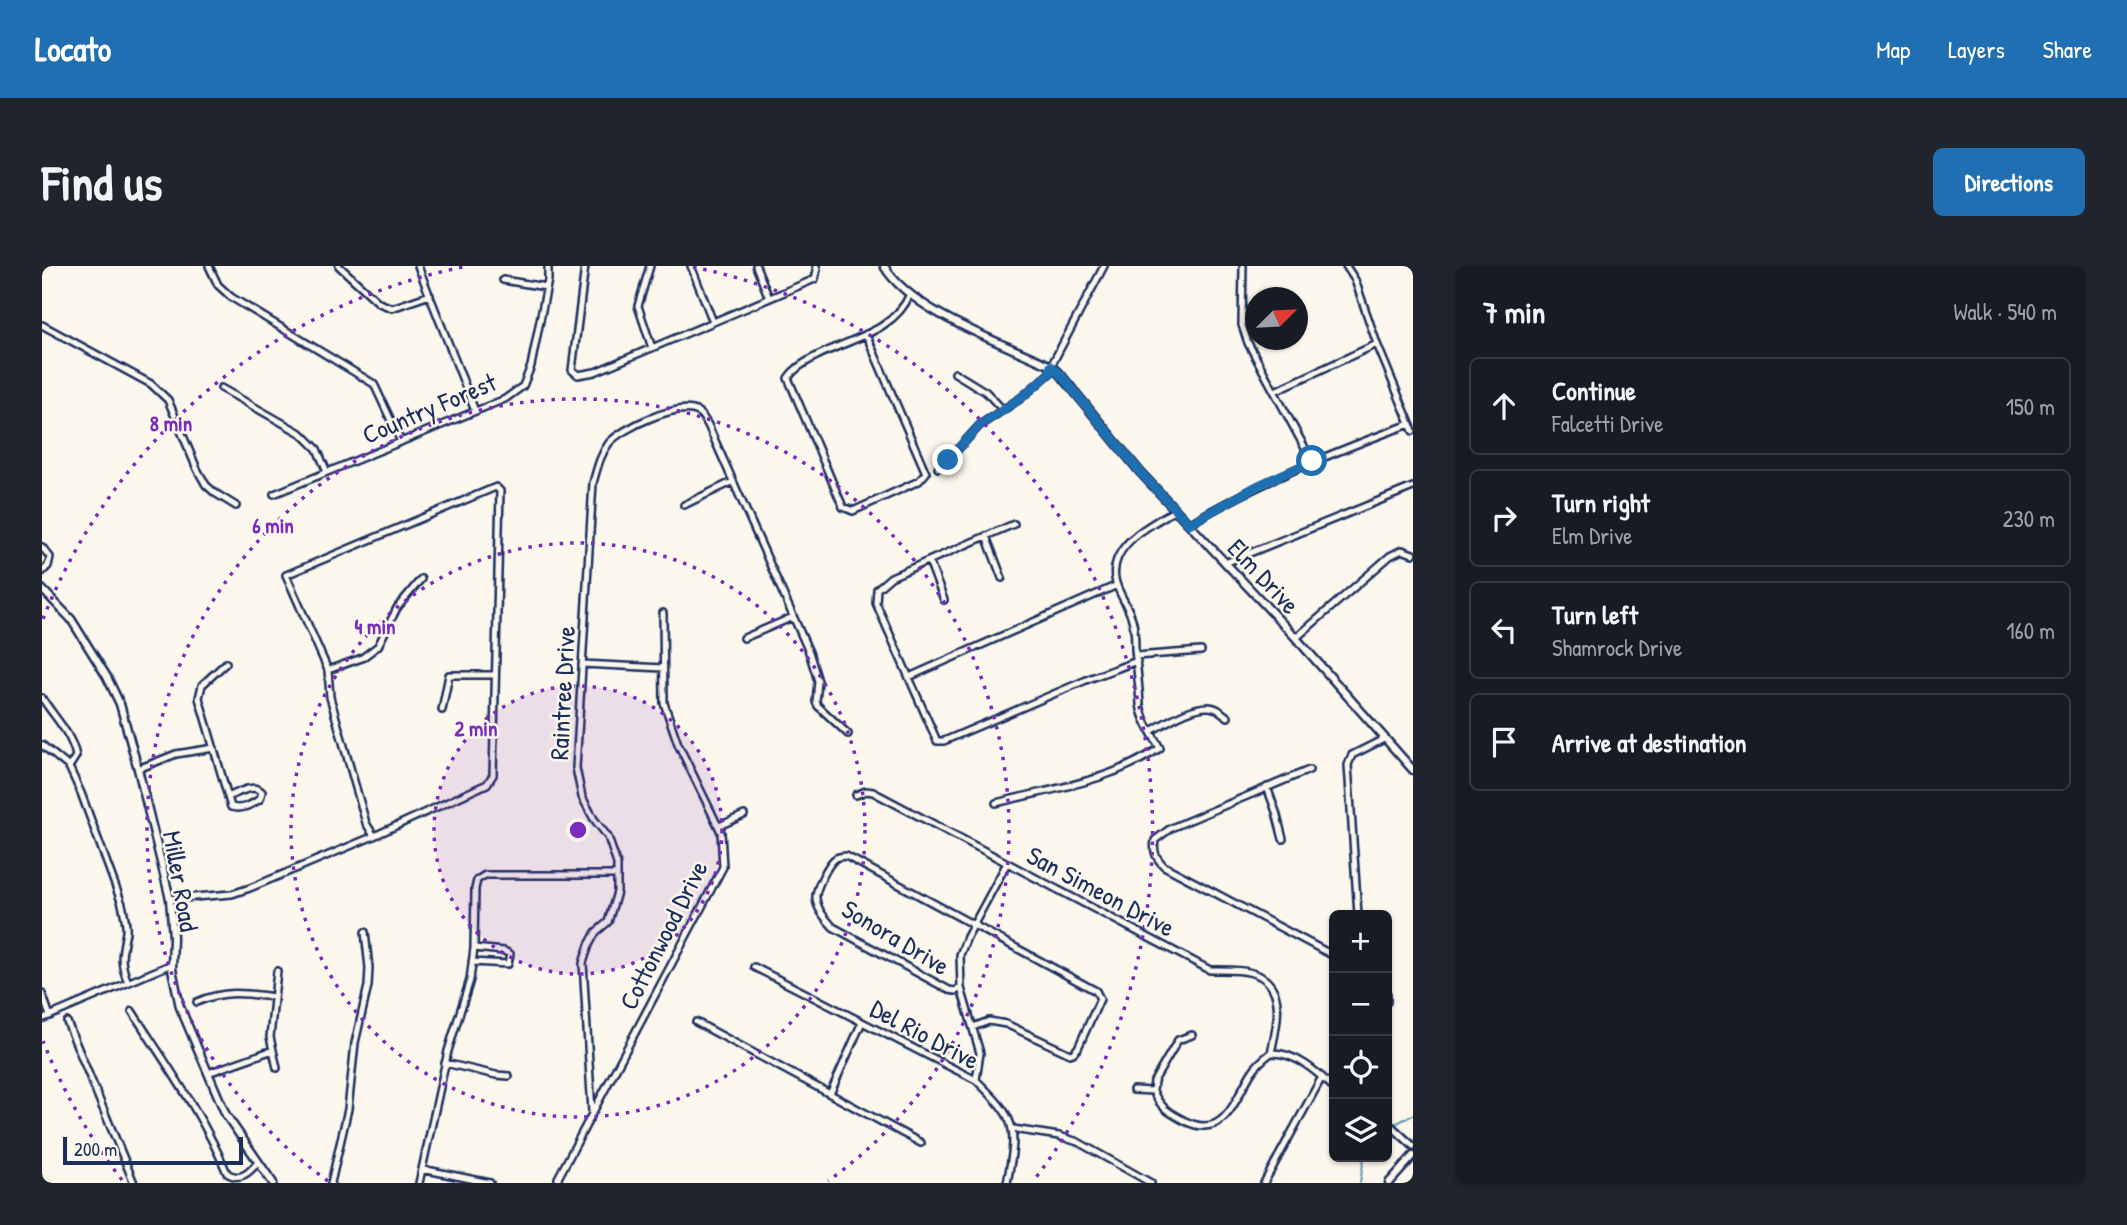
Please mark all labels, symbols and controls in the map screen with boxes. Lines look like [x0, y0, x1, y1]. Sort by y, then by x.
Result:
text: Locato [35, 27, 111, 71]
text: Map [1876, 33, 1910, 65]
text: Layers [1948, 33, 2005, 65]
text: Share [2043, 33, 2092, 65]
button: Directions [1933, 148, 2085, 216]
text: Find us [42, 149, 162, 215]
north arrow [1245, 287, 1308, 350]
text: 7 min [1483, 292, 1545, 332]
text: Walk · 540 m [1953, 296, 2057, 327]
street label: Country Forest [357, 364, 502, 452]
text: Continue [1552, 373, 1636, 408]
icon: ahead [1485, 387, 1523, 425]
text: 150 m [2006, 391, 2055, 422]
text: Falcetti Drive [1552, 408, 1663, 439]
text: 8 min [150, 409, 192, 438]
route end [932, 444, 963, 475]
route start [1296, 445, 1327, 476]
text: Turn right [1552, 485, 1650, 520]
icon: right [1485, 499, 1523, 537]
text: 230 m [2003, 503, 2055, 534]
text: 6 min [252, 511, 294, 540]
text: Elm Drive [1552, 520, 1633, 551]
street label: Elm Drive [1220, 531, 1308, 621]
text: Turn left [1552, 597, 1638, 632]
icon: left [1485, 611, 1523, 649]
text: 4 min [354, 612, 396, 641]
text: 160 m [2006, 615, 2055, 646]
street label: Raintree Drive [541, 625, 583, 761]
text: Shamrock Drive [1552, 632, 1682, 663]
text: 2 min [454, 714, 498, 743]
icon: arrive [1485, 723, 1523, 761]
text: Arrive at destination [1552, 725, 1747, 760]
centre of rings [566, 818, 590, 842]
street label: Miller Road [155, 828, 207, 934]
street label: San Simeon Drive [1021, 837, 1181, 945]
street label: Cottonwood Drive [610, 854, 716, 1016]
street label: Sonora Drive [836, 891, 956, 983]
map controls [1329, 910, 1392, 1162]
button: + [1329, 910, 1392, 973]
button: − [1329, 973, 1392, 1036]
street label: Del Rio Drive [864, 991, 986, 1077]
button: locate [1329, 1036, 1392, 1099]
button: layers [1329, 1099, 1392, 1162]
scale bar [63, 1134, 243, 1166]
text: 200 m [74, 1136, 117, 1162]

